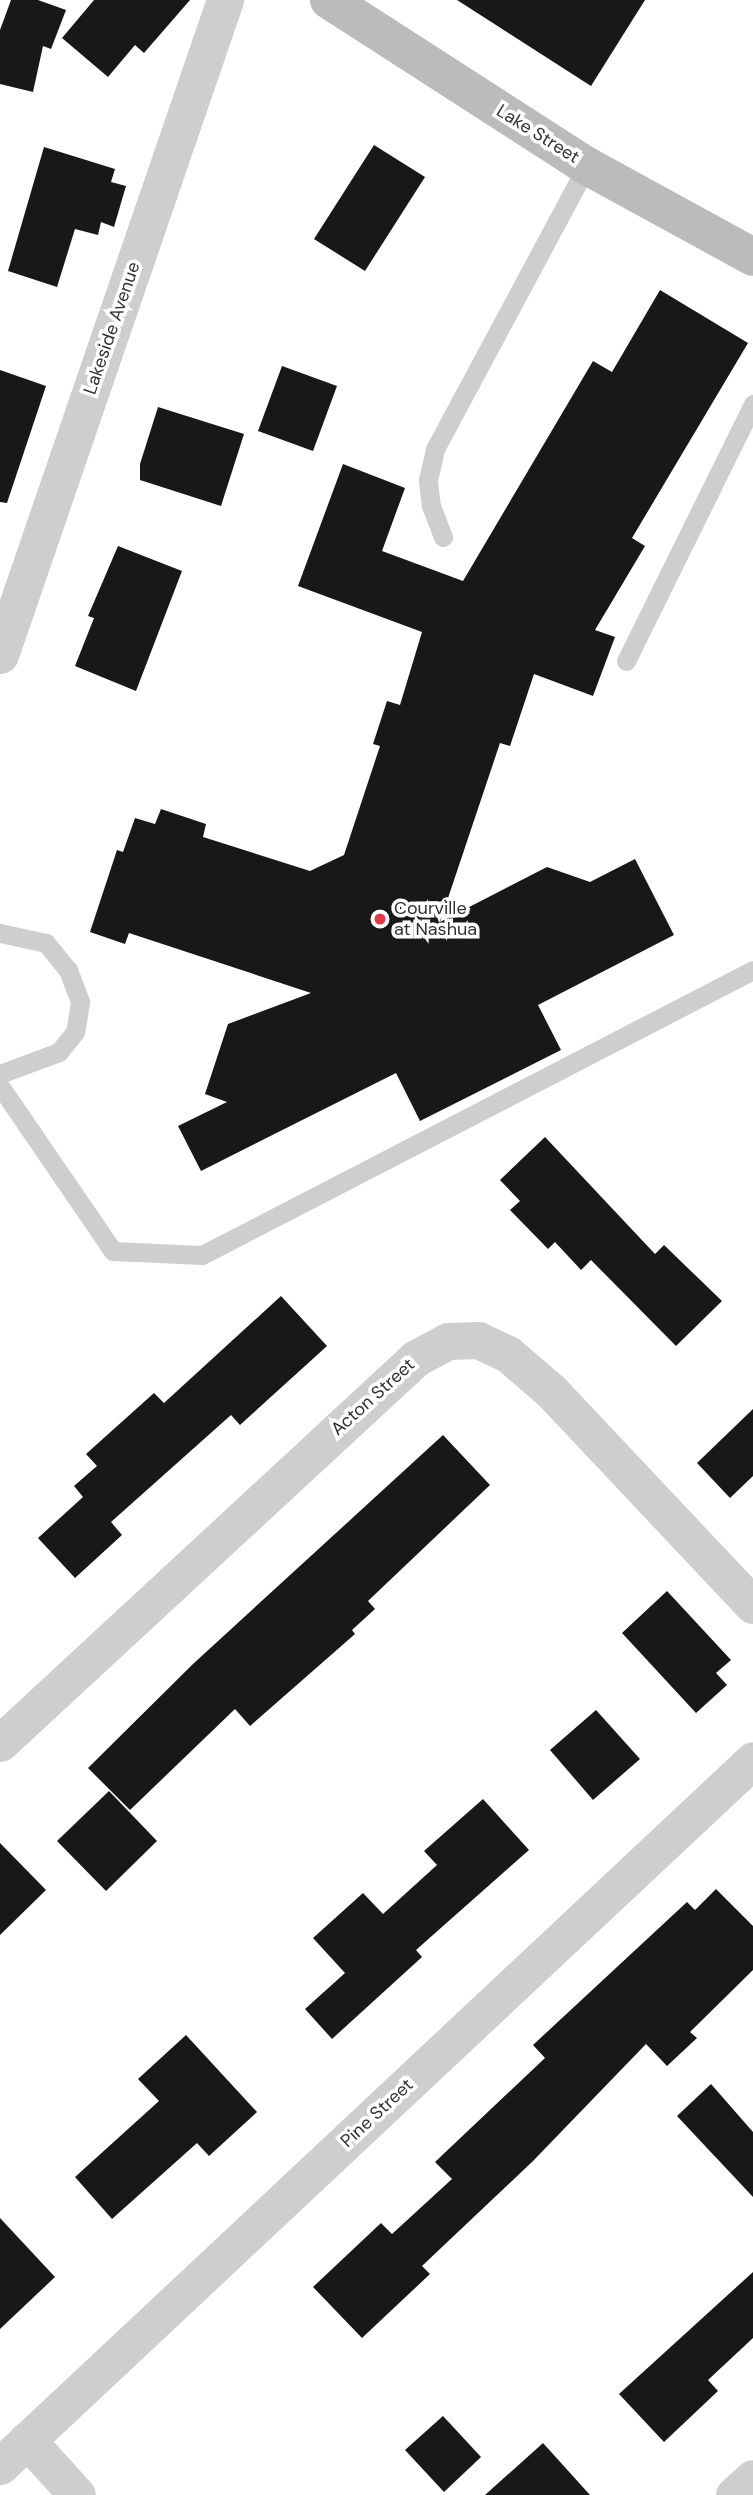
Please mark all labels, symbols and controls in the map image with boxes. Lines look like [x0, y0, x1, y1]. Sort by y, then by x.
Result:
street label: Lake Street [493, 100, 583, 168]
street label: Lakeside Avenue [79, 259, 145, 397]
place label: Courville at Nashua [394, 898, 477, 940]
marker: Courville at Nashua [372, 911, 388, 927]
street label: Acton Street [327, 1354, 419, 1440]
street label: Pine Street [336, 2074, 418, 2152]

